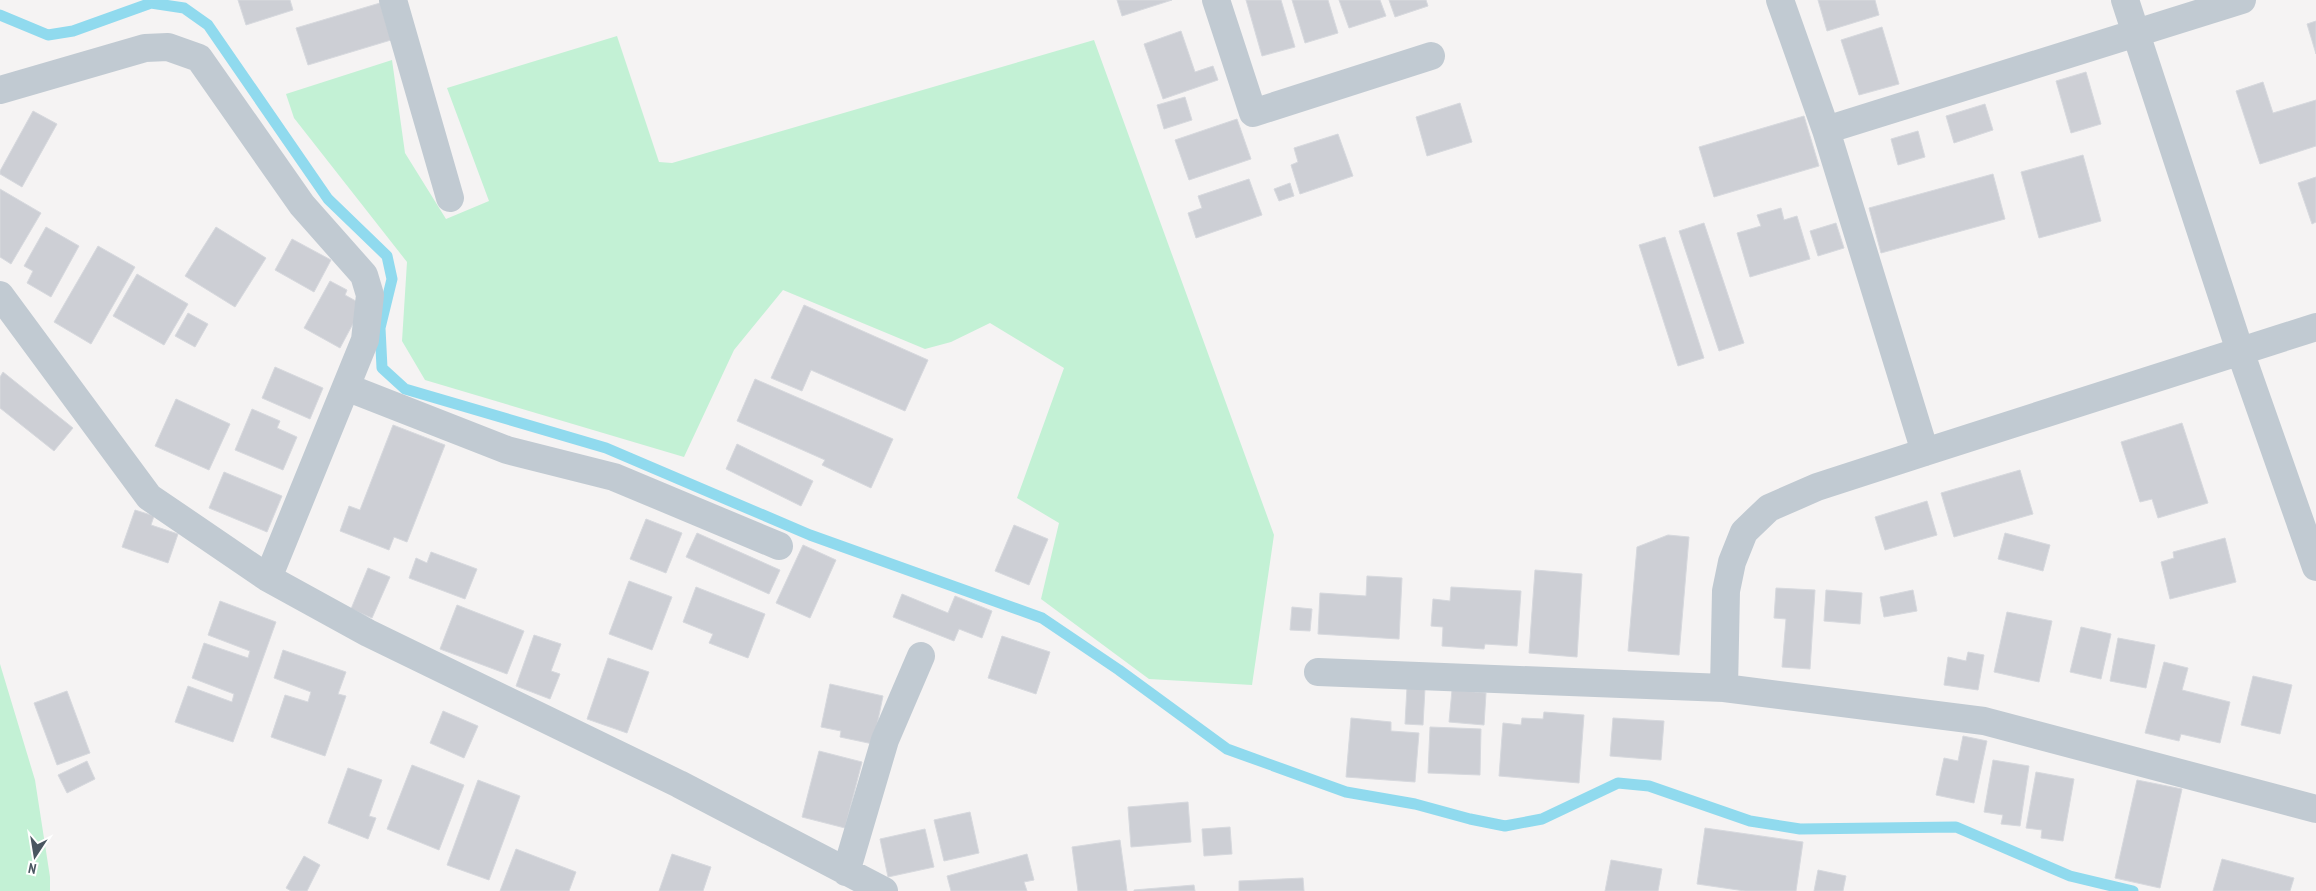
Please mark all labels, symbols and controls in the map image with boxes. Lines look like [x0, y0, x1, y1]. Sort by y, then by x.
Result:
north arrow [10, 831, 60, 881]
text: N [27, 859, 38, 878]

